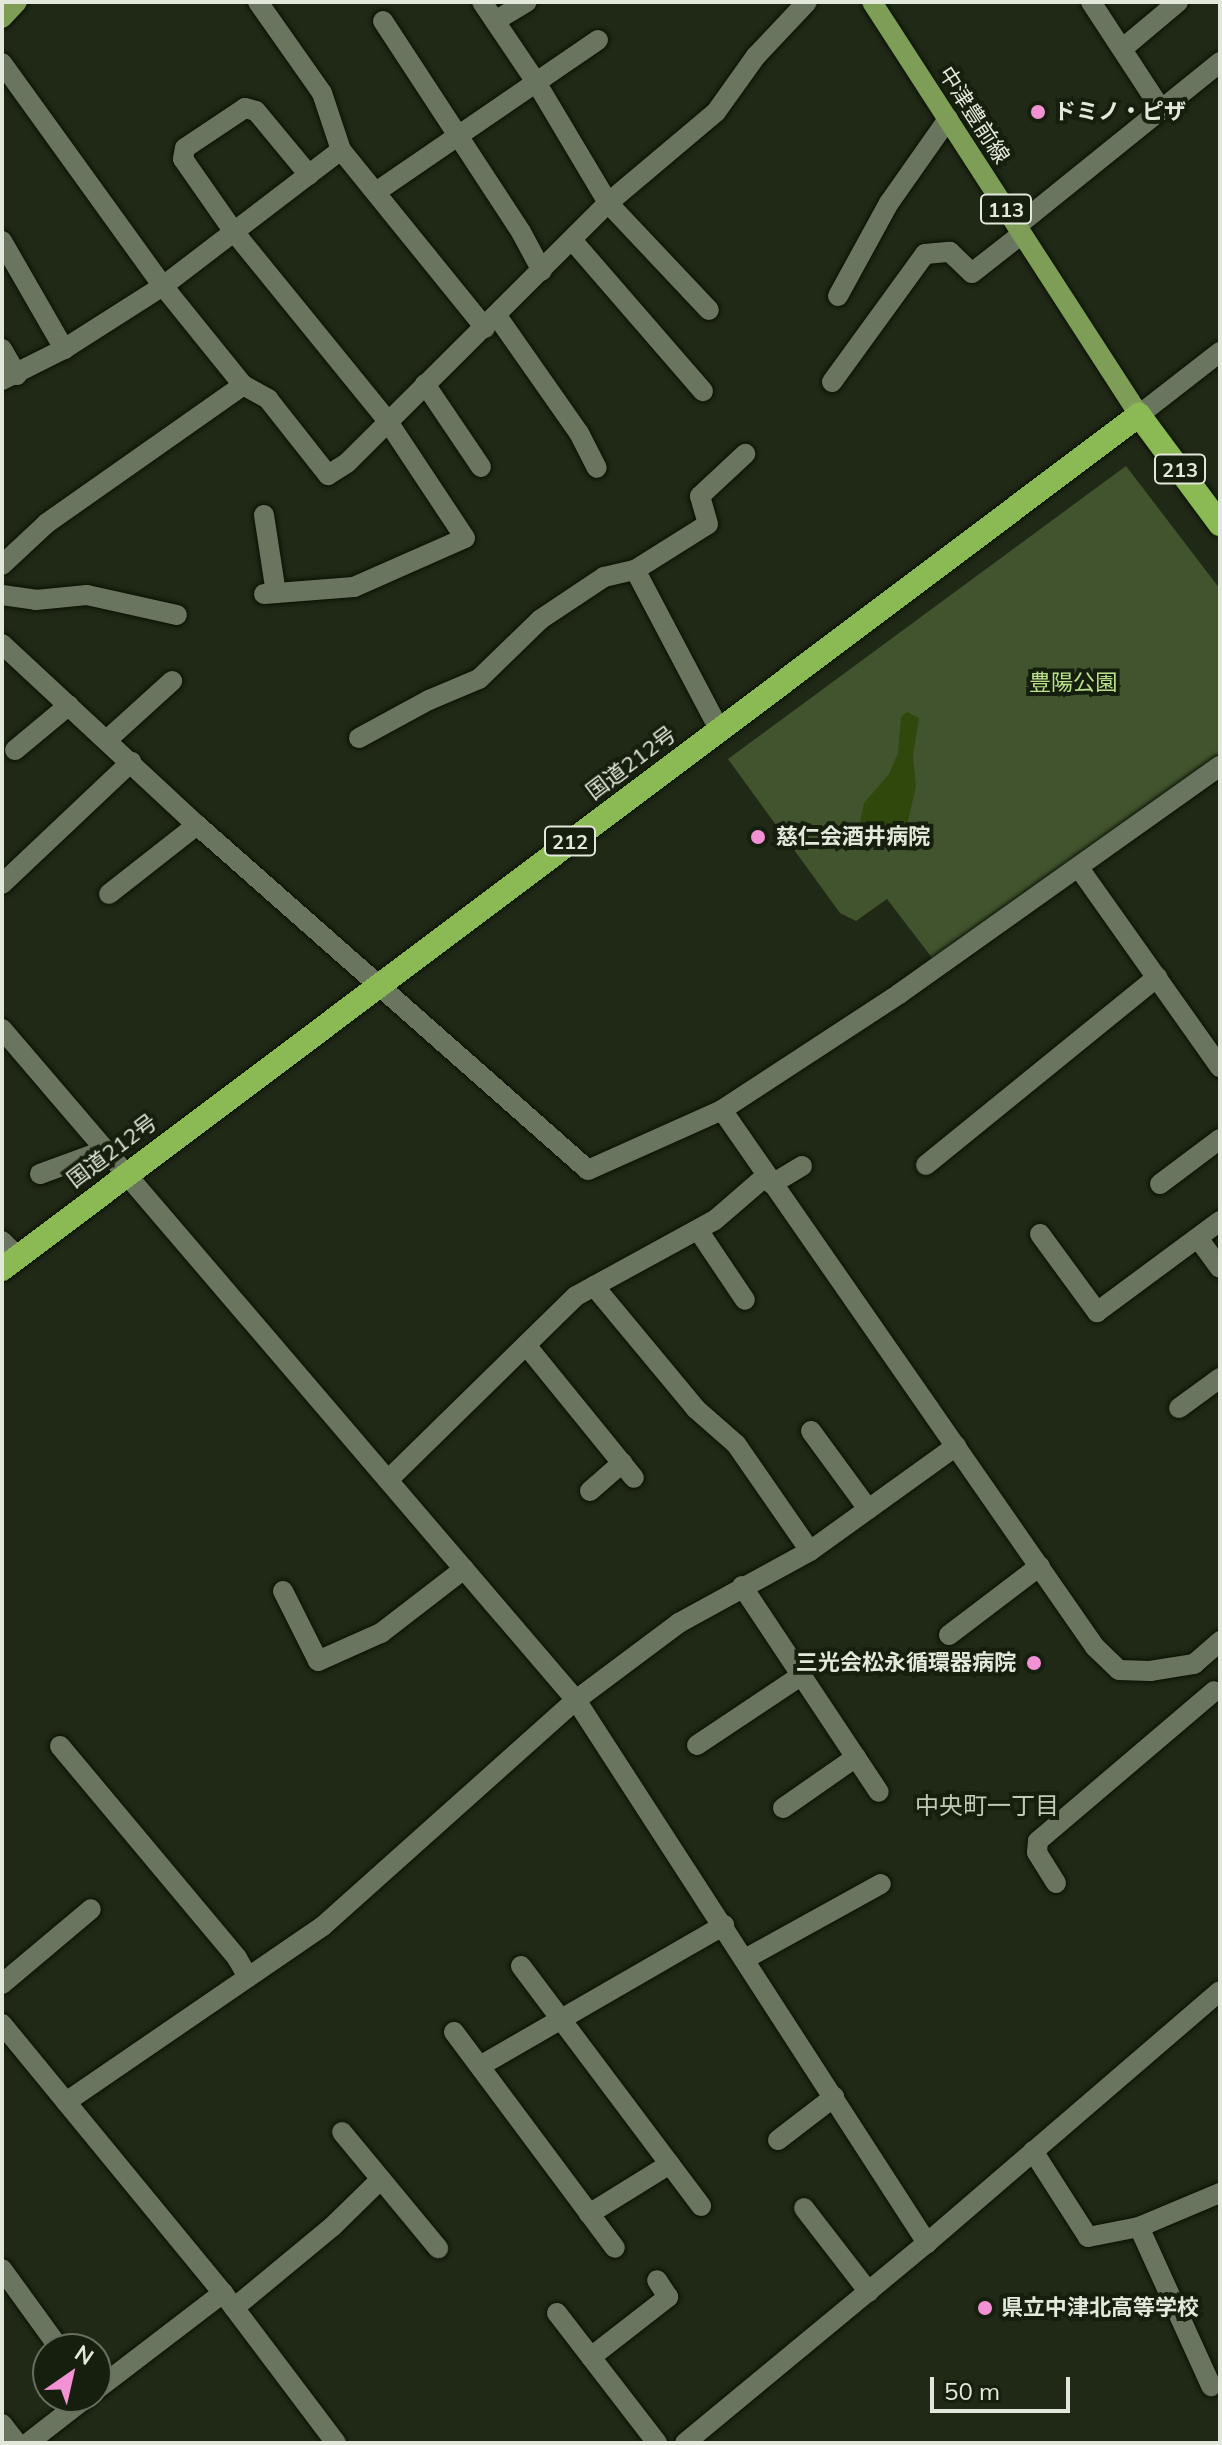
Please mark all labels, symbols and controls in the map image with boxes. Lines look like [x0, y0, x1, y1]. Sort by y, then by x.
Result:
street label: 中津豊前線 [933, 62, 1015, 168]
place label: ドミノ・ピザ [1054, 99, 1186, 125]
marker: ドミノ・ピザ [1029, 103, 1047, 121]
road number: 113 [980, 193, 1032, 225]
road number: 213 [1154, 453, 1206, 485]
park label: 豊陽公園 [1029, 670, 1117, 696]
street label: 国道212号 [581, 721, 681, 805]
place label: 慈仁会酒井病院 [776, 824, 930, 850]
road number: 212 [544, 825, 596, 857]
marker: 慈仁会酒井病院 [747, 826, 769, 848]
street label: 国道212号 [62, 1109, 162, 1193]
place label: 三光会松永循環器病院 [796, 1650, 1016, 1676]
marker: 三光会松永循環器病院 [1023, 1652, 1045, 1674]
district label: 中央町一丁目 [915, 1792, 1059, 1820]
place label: 県立中津北高等学校 [1001, 2295, 1199, 2321]
marker: 県立中津北高等学校 [976, 2299, 994, 2317]
north arrow [32, 2333, 112, 2413]
text: N [70, 2339, 99, 2371]
scale bar [934, 2361, 1074, 2411]
text: 50 m [944, 2376, 1000, 2406]

